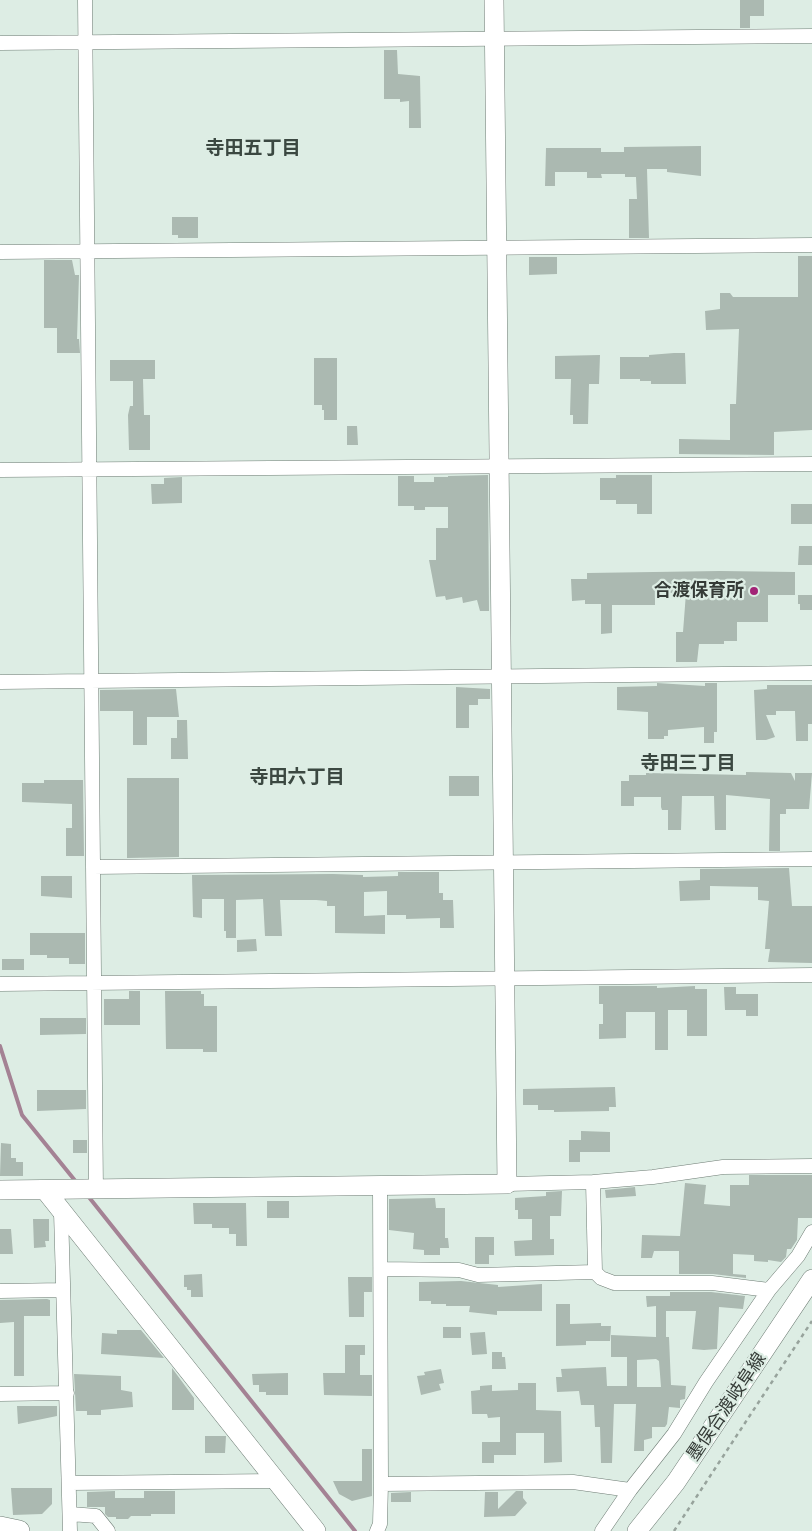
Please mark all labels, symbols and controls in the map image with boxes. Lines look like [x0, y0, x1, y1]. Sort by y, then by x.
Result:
district label: 寺田五丁目 [206, 138, 300, 160]
place label: 合渡保育所 [654, 580, 744, 602]
marker: 合渡保育所 [748, 585, 760, 597]
district label: 寺田三丁目 [641, 753, 735, 775]
district label: 寺田六丁目 [250, 767, 344, 789]
street label: 墨俣合渡岐阜線 [683, 1349, 771, 1465]

